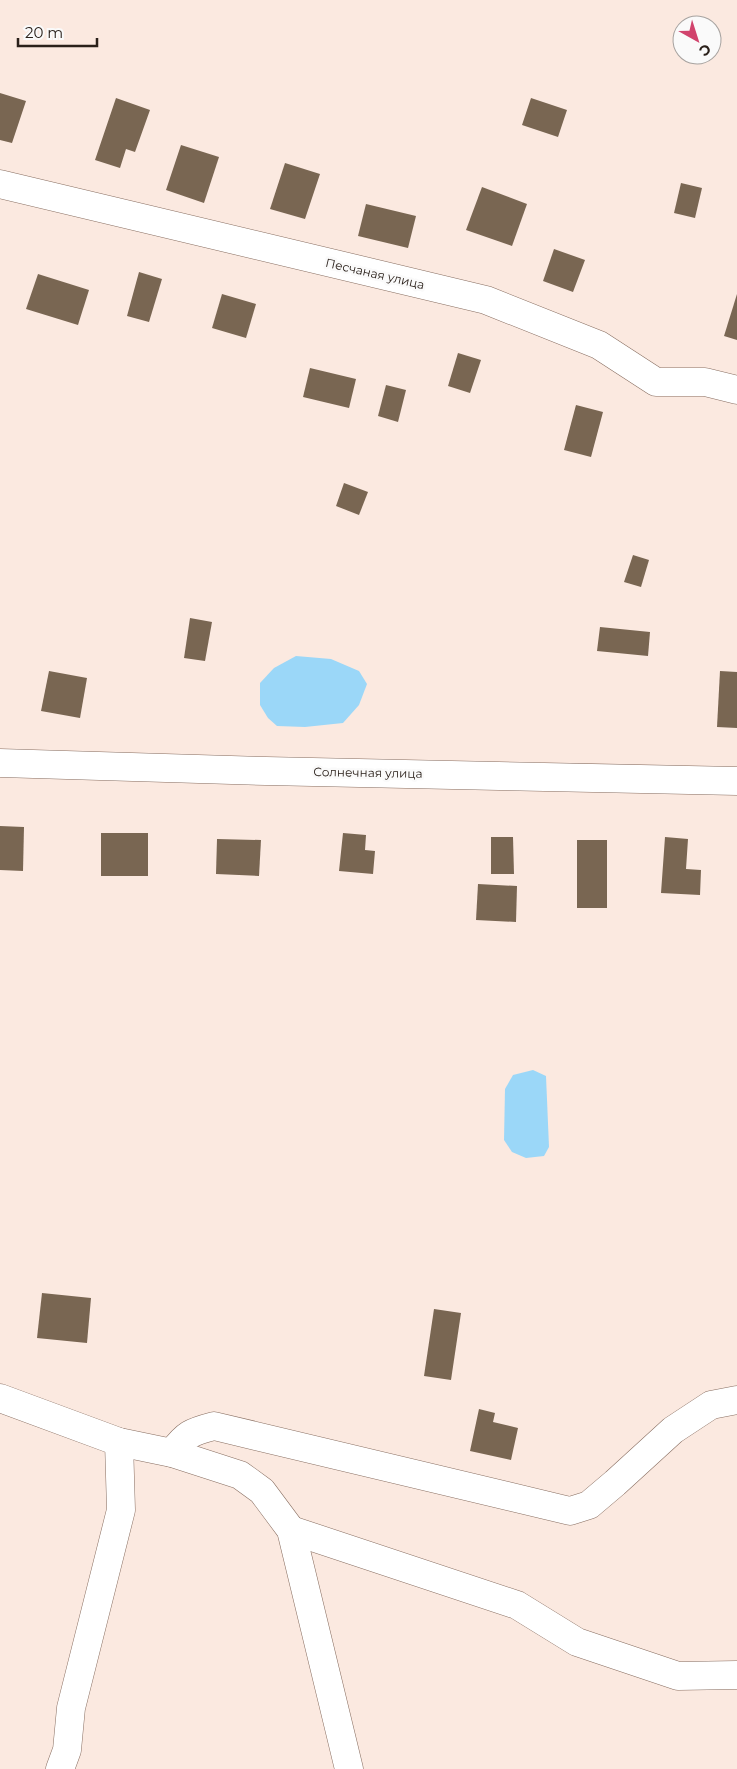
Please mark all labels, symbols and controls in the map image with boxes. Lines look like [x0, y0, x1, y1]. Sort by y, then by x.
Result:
scale bar [18, 15, 96, 47]
north arrow [672, 15, 722, 65]
text: 20 m [25, 23, 63, 42]
text: С [696, 40, 715, 60]
street label: Песчаная улица [324, 255, 426, 292]
street label: Солнечная улица [313, 764, 423, 781]

